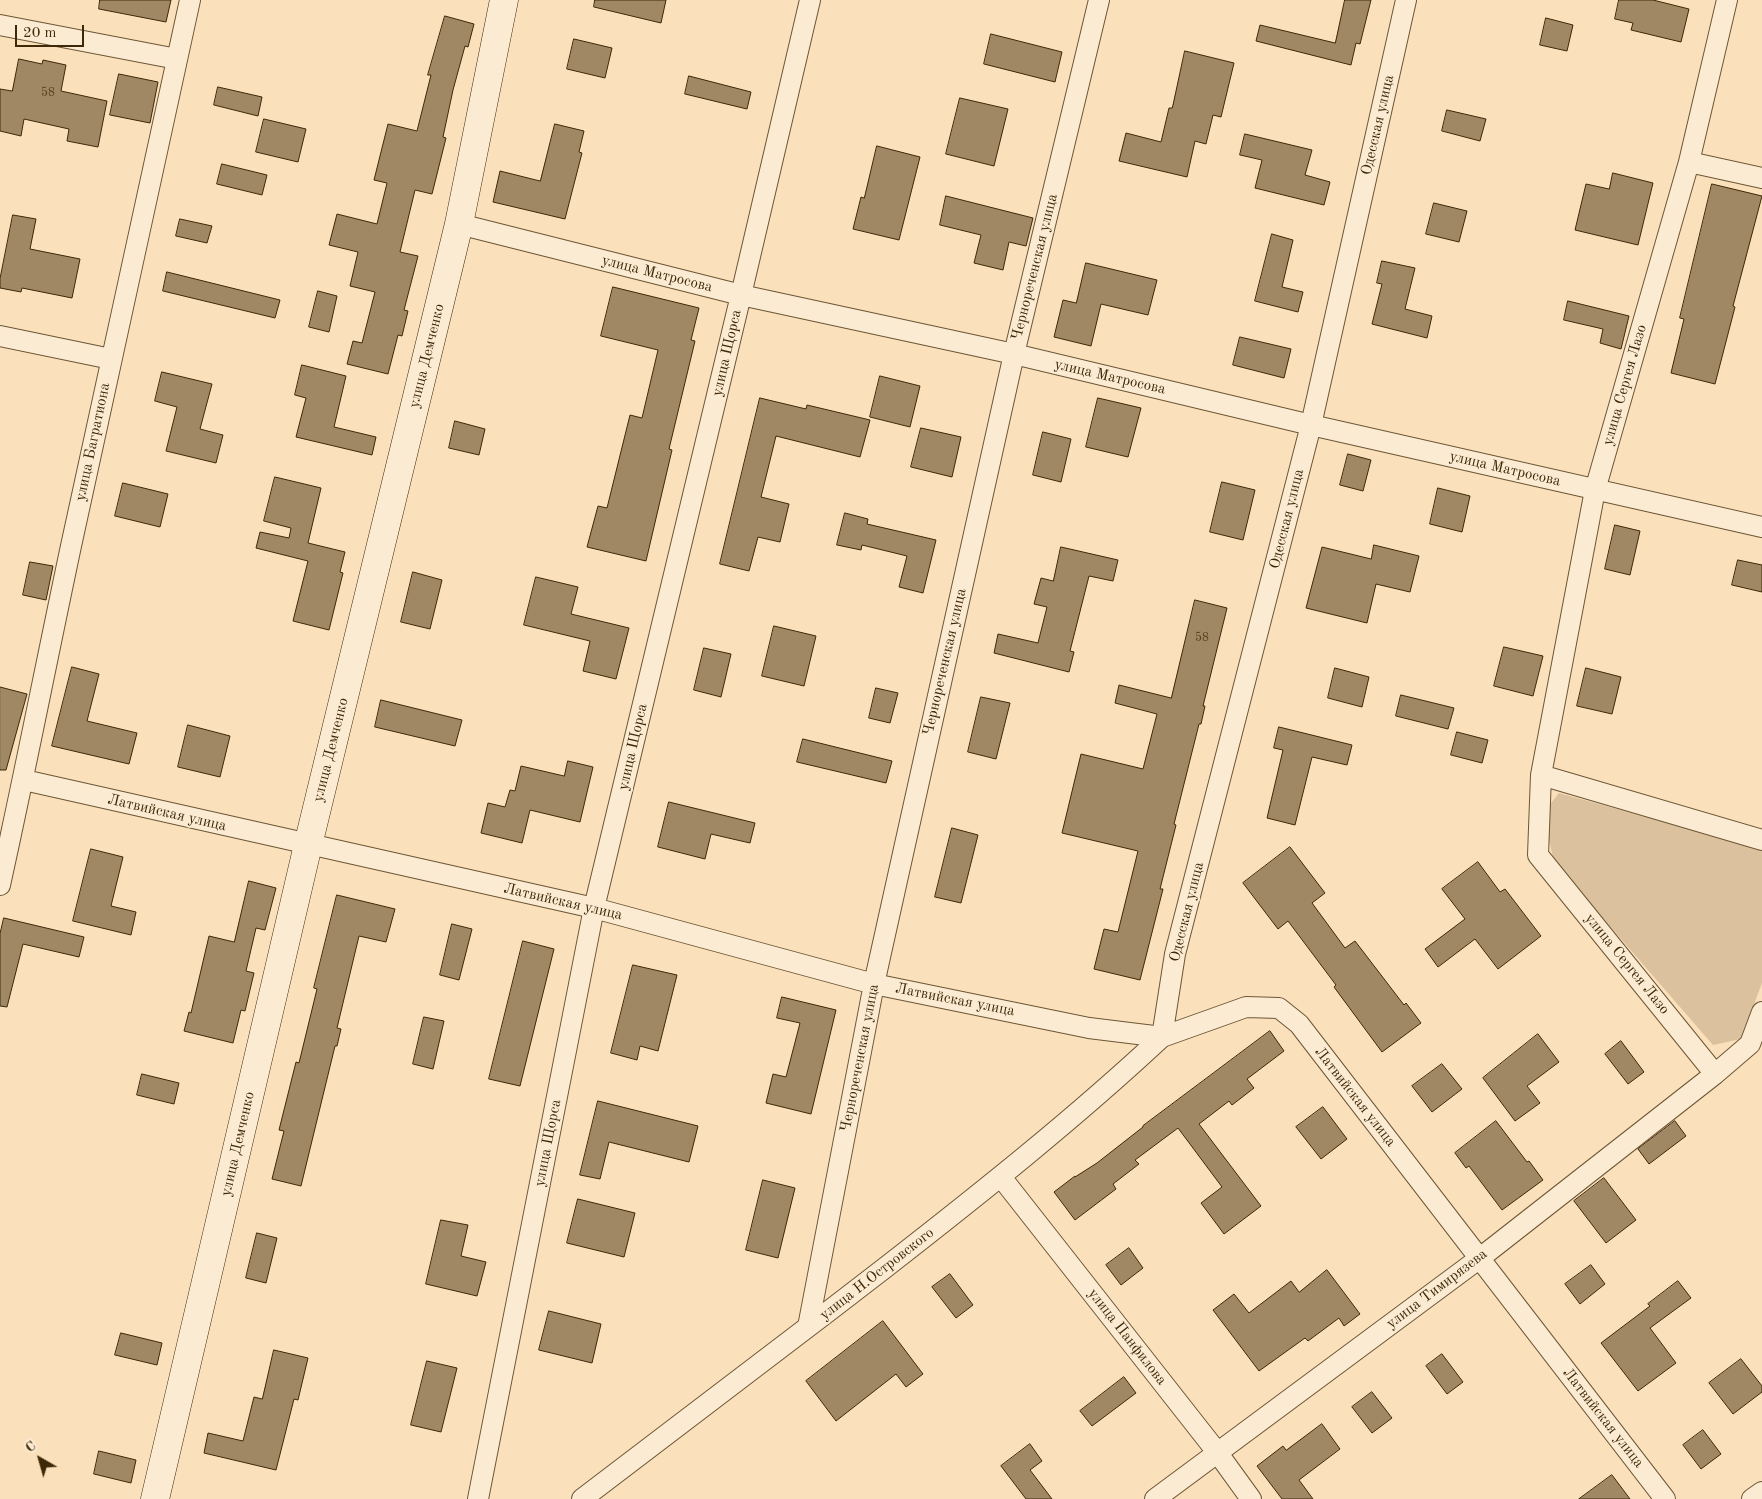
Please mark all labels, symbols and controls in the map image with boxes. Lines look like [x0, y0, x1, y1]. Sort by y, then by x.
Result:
scale bar [18, 15, 86, 47]
text: 20 m [23, 26, 57, 41]
street label: Одесская улица [1358, 73, 1398, 177]
house number: 58 [41, 86, 55, 100]
street label: Чернореченская улица [1008, 192, 1062, 342]
street label: улица Матросова [600, 252, 714, 296]
street label: улица Демченко [405, 302, 449, 410]
street label: улица Щорса [708, 308, 746, 398]
street label: улица Сергея Лазо [1599, 322, 1651, 448]
street label: улица Матросова [1053, 355, 1167, 399]
street label: улица Багратиона [72, 381, 114, 503]
street label: улица Матросова [1448, 447, 1562, 491]
street label: Одесская улица [1266, 467, 1308, 571]
street label: Чернореченская улица [919, 587, 971, 737]
house number: 58 [1195, 631, 1209, 645]
street label: улица Демченко [309, 696, 353, 804]
street label: улица Щорса [614, 702, 652, 792]
street label: Латвийская улица [106, 791, 228, 835]
street label: Одесская улица [1166, 860, 1208, 964]
street label: Латвийская улица [502, 880, 624, 924]
street label: улица Сергея Лазо [1581, 910, 1673, 1018]
street label: Латвийская улица [894, 980, 1016, 1020]
street label: Чернореченская улица [837, 982, 883, 1134]
street label: Латвийская улица [1311, 1044, 1399, 1150]
street label: улица Демченко [217, 1090, 259, 1198]
street label: улица Щорса [531, 1098, 565, 1188]
street label: улица Н.Островского [816, 1224, 938, 1324]
street label: улица Тимирязева [1383, 1245, 1491, 1333]
street label: улица Панфилова [1084, 1285, 1170, 1389]
street label: Латвийская улица [1559, 1365, 1647, 1471]
north arrow [15, 1434, 65, 1484]
text: С [23, 1439, 39, 1456]

